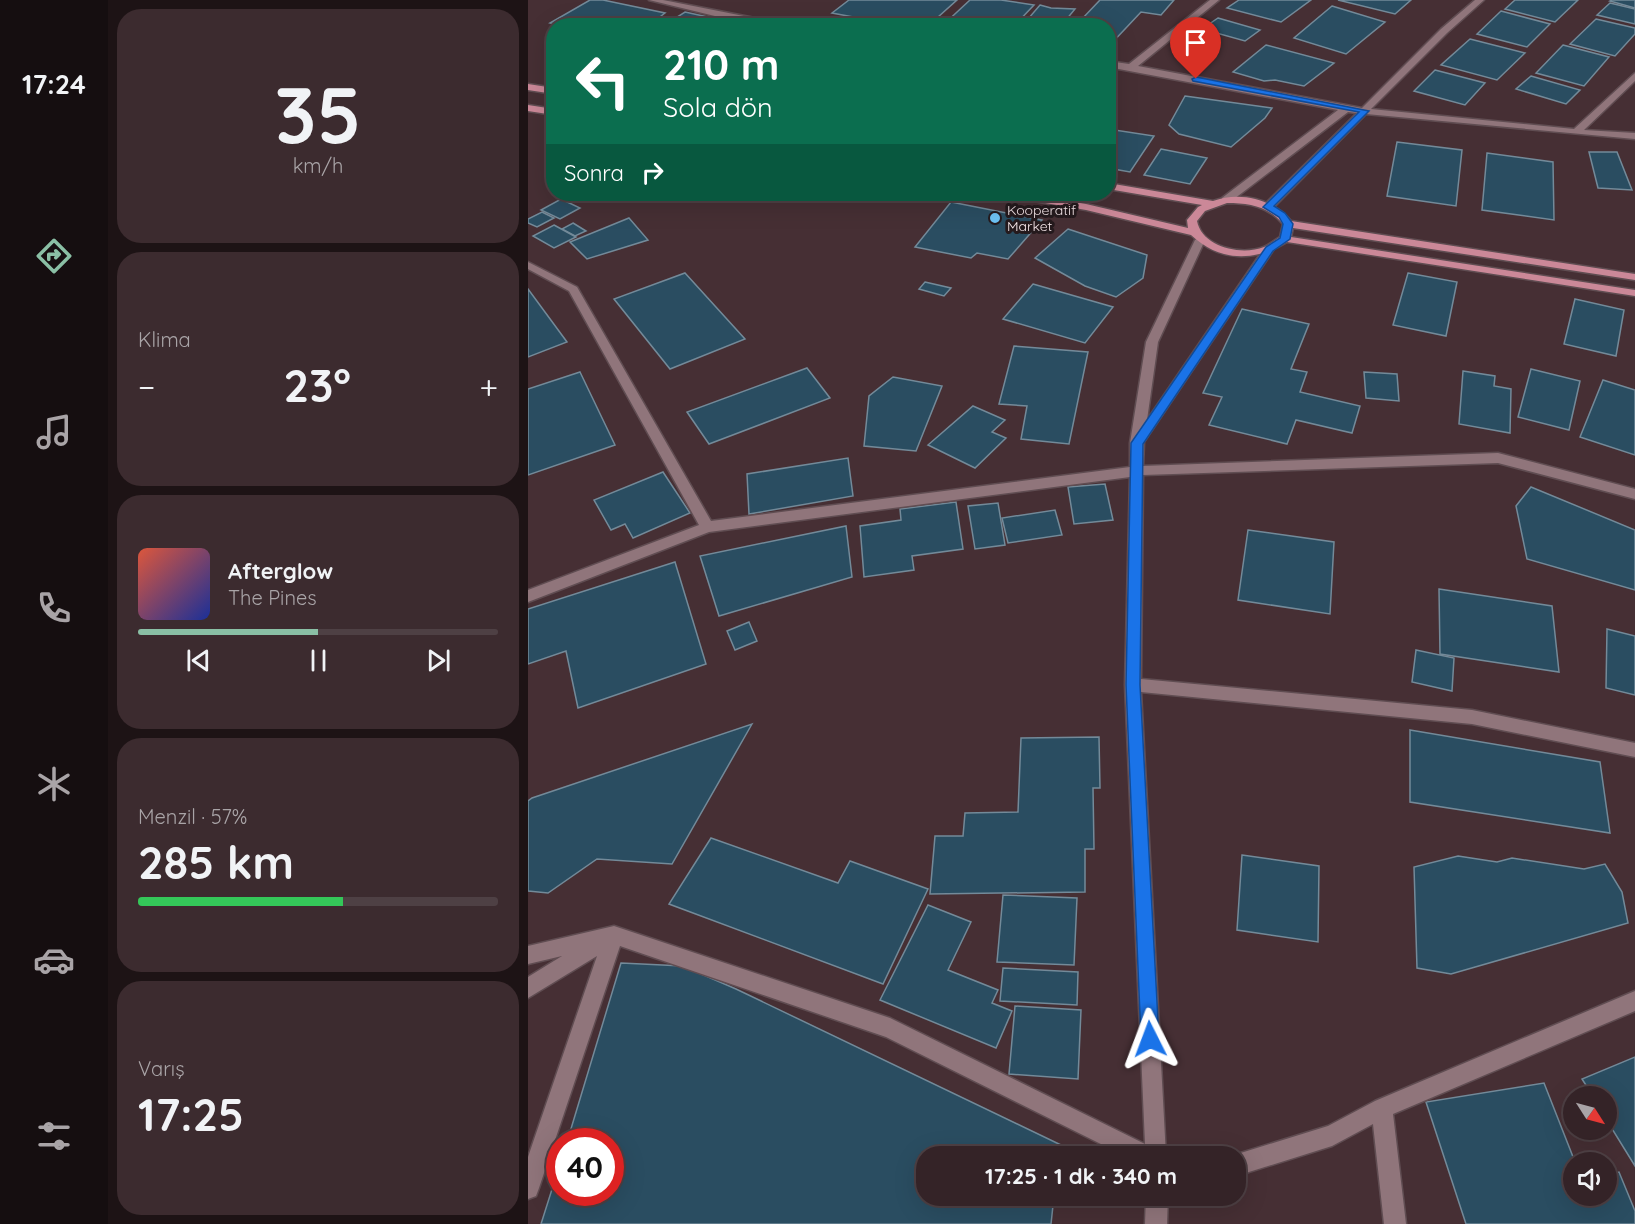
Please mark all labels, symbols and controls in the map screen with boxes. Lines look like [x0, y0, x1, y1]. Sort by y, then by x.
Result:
pin [1170, 17, 1221, 79]
icon: arrive [1179, 26, 1212, 59]
text: 210 m [663, 38, 780, 91]
icon: left [564, 42, 642, 120]
text: 35 [275, 65, 361, 163]
text: 17:24 [22, 67, 86, 101]
text: Sola dön [663, 90, 773, 124]
text: km/h [293, 153, 343, 178]
icon: right [636, 156, 669, 189]
text: Sonra [564, 159, 624, 187]
place label: Kooperatif Market [1007, 201, 1076, 235]
marker: Kooperatif Market [988, 211, 1002, 225]
icon: directions [33, 235, 75, 277]
text: Klima [138, 327, 191, 352]
text: 23° [284, 357, 351, 413]
text: − [138, 366, 155, 407]
text: + [479, 366, 498, 407]
icon: music [33, 411, 75, 453]
text: Afterglow [228, 557, 333, 585]
text: The Pines [228, 585, 317, 610]
icon: phone [33, 587, 75, 629]
icon: previous [182, 644, 215, 677]
icon: pause [302, 644, 335, 677]
icon: next [422, 644, 455, 677]
icon: climate [33, 763, 75, 805]
text: Menzil · 57% [138, 804, 247, 829]
text: 285 km [138, 834, 294, 890]
icon: car [33, 939, 75, 981]
position arrow [1118, 1007, 1182, 1071]
text: Varış [138, 1056, 185, 1081]
text: 17:25 [138, 1086, 244, 1142]
north arrow [1563, 1086, 1617, 1140]
map controls [1563, 1086, 1617, 1206]
icon: filters [33, 1115, 75, 1157]
speed limit sign: 40 [546, 1128, 624, 1206]
button: sound [1563, 1152, 1617, 1206]
text: 17:25 · 1 dk · 340 m [985, 1162, 1177, 1190]

